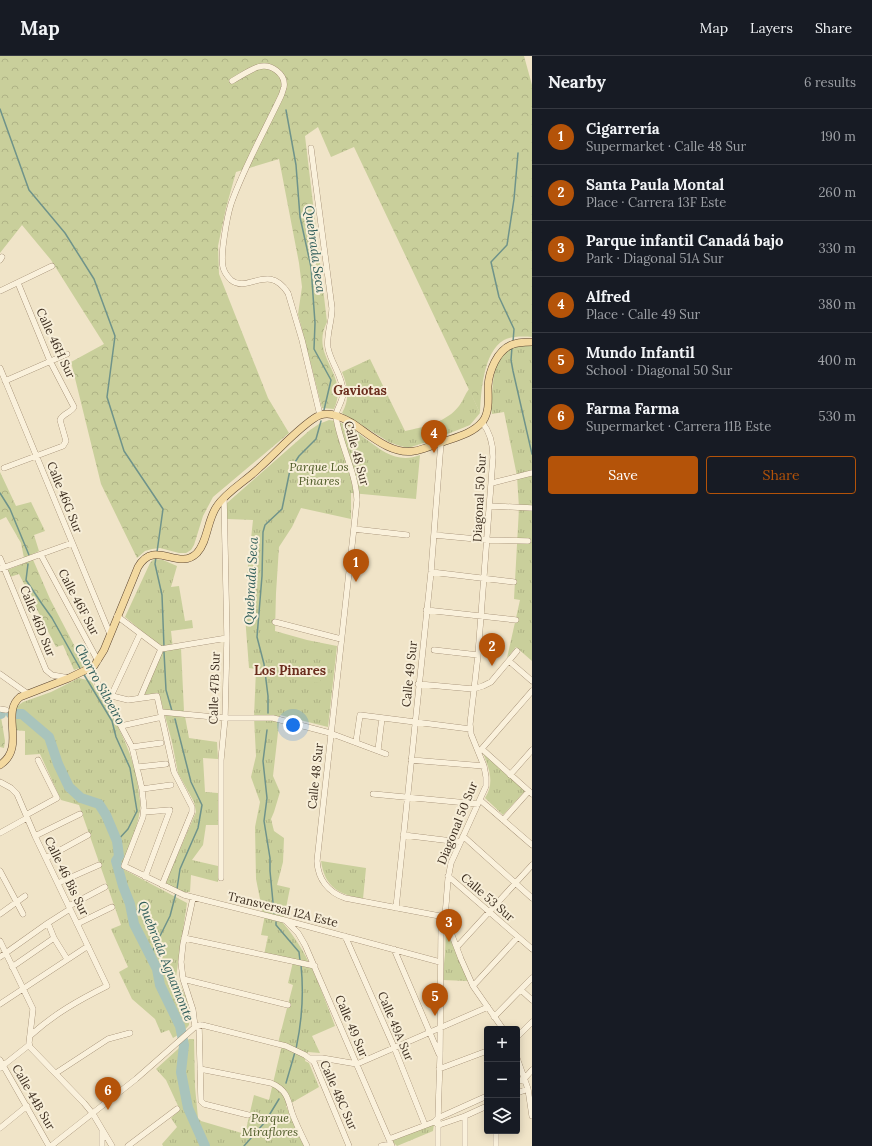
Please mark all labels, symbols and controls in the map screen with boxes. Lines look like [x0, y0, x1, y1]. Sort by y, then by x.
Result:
text: Map [20, 16, 60, 40]
text: Map [700, 19, 728, 37]
text: Layers [750, 19, 793, 37]
text: Share [815, 19, 852, 37]
text: Nearby [548, 71, 606, 93]
text: 6 results [804, 74, 856, 91]
text: Cigarrería [586, 119, 660, 138]
text: 1 [558, 128, 564, 145]
text: 190 m [821, 128, 856, 145]
text: Supermarket · Calle 48 Sur [586, 138, 746, 155]
text: Santa Paula Montal [586, 175, 724, 194]
text: 2 [558, 184, 564, 201]
text: 260 m [818, 184, 856, 201]
text: Place · Carrera 13F Este [586, 194, 726, 211]
water label: Quebrada Seca [300, 204, 330, 295]
text: Parque infantil Canadá bajo [586, 231, 784, 250]
text: 3 [557, 240, 565, 257]
text: 330 m [818, 240, 856, 257]
text: Park · Diagonal 51A Sur [586, 250, 724, 267]
text: Alfred [586, 287, 630, 306]
text: 4 [557, 296, 565, 313]
text: 380 m [818, 296, 856, 313]
street label: Calle 46H Sur [33, 305, 79, 381]
text: Place · Calle 49 Sur [586, 306, 700, 323]
text: Mundo Infantil [586, 343, 695, 362]
text: 5 [557, 352, 565, 369]
text: 400 m [818, 352, 856, 369]
text: School · Diagonal 50 Sur [586, 362, 733, 379]
district label: Gaviotas [333, 382, 387, 399]
text: Farma Farma [586, 399, 679, 418]
text: 6 [557, 408, 565, 425]
text: 530 m [819, 408, 856, 425]
text: Supermarket · Carrera 11B Este [586, 418, 771, 435]
street label: Calle 48 Sur [341, 419, 373, 488]
pin: 4 [421, 420, 447, 453]
street label: Diagonal 50 Sur [469, 453, 489, 542]
button: Save [548, 456, 698, 494]
button: Share [706, 456, 856, 494]
street label: Calle 46G Sur [44, 459, 86, 536]
park label: Parque Los Pinares [289, 459, 349, 488]
water label: Quebrada Seca [240, 536, 262, 625]
pin: 1 [343, 549, 369, 582]
street label: Calle 46F Sur [55, 566, 103, 638]
street label: Calle 46D Sur [17, 583, 59, 660]
pin: 2 [479, 633, 505, 666]
street label: Calle 49 Sur [398, 639, 420, 708]
water label: Chorro Silveiro [71, 640, 129, 728]
street label: Calle 47B Sur [205, 651, 223, 725]
district label: Los Pinares [254, 662, 326, 679]
your location [283, 715, 303, 735]
street label: Calle 48 Sur [304, 741, 326, 810]
street label: Diagonal 50 Sur [434, 779, 481, 867]
street label: Calle 46 Bis Sur [41, 834, 93, 919]
street label: Calle 53 Sur [458, 870, 519, 925]
street label: Transversal 12A Este [226, 888, 340, 930]
water label: Quebrada Aguamonte [134, 898, 198, 1024]
pin: 3 [436, 909, 462, 942]
pin: 5 [422, 983, 448, 1016]
street label: Calle 49A Sur [375, 989, 418, 1064]
street label: Calle 49 Sur [332, 992, 372, 1060]
map controls [484, 1026, 520, 1134]
button: + [484, 1026, 520, 1062]
street label: Calle 48C Sur [317, 1058, 361, 1133]
street label: Calle 44B Sur [9, 1061, 59, 1133]
button: − [484, 1062, 520, 1098]
pin: 6 [95, 1077, 121, 1110]
button: layers [484, 1098, 520, 1134]
park label: Parque Miraflores [242, 1110, 298, 1139]

